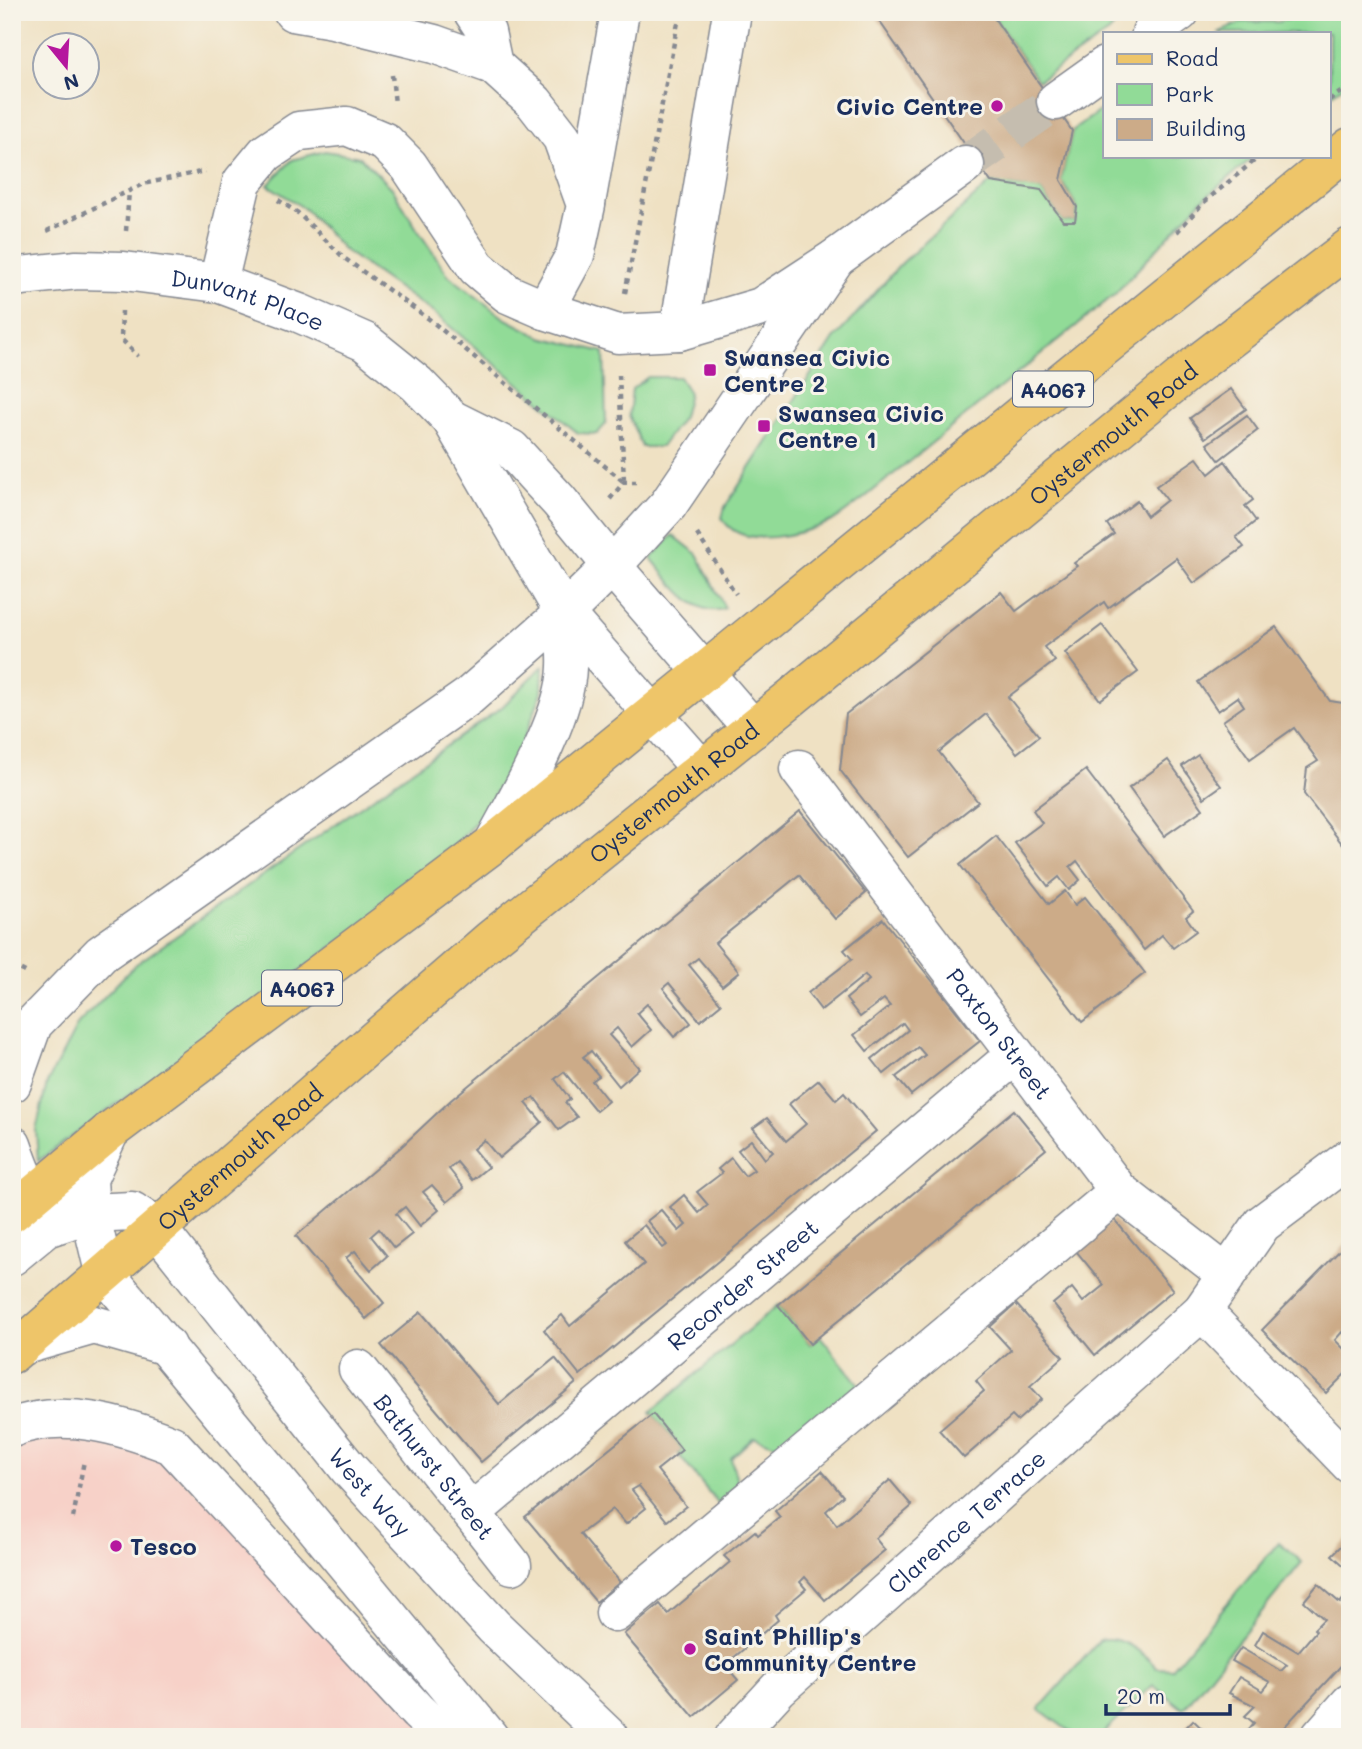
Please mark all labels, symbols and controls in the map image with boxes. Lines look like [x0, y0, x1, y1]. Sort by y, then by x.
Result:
north arrow [32, 32, 102, 102]
legend [1103, 32, 1330, 158]
text: Road [1166, 44, 1218, 71]
text: N [61, 69, 82, 97]
text: Park [1166, 80, 1214, 107]
place label: Civic Centre [836, 91, 983, 121]
marker: Civic Centre [989, 98, 1005, 114]
text: Building [1166, 114, 1246, 141]
street label: Dunvant Place [169, 262, 329, 337]
place label: Swansea Civic Centre 2 [724, 342, 890, 398]
street label: Oystermouth Road [1022, 355, 1203, 512]
marker: Swansea Civic Centre 2 [702, 362, 718, 378]
road number: A4067 [1013, 372, 1093, 406]
place label: Swansea Civic Centre 1 [778, 398, 944, 454]
marker: Swansea Civic Centre 1 [756, 418, 772, 434]
street label: Oystermouth Road [583, 715, 765, 870]
street label: Paxton Street [940, 962, 1059, 1105]
road number: A4067 [262, 970, 342, 1006]
street label: Oystermouth Road [150, 1077, 329, 1237]
street label: Recorder Street [661, 1212, 824, 1357]
street label: Bathurst Street [368, 1387, 501, 1546]
street label: West Way [322, 1441, 418, 1542]
street label: Clarence Terrace [880, 1443, 1052, 1600]
place label: Tesco [130, 1531, 197, 1561]
marker: Tesco [108, 1538, 124, 1554]
place label: Saint Phillip's Community Centre [704, 1621, 917, 1677]
marker: Saint Phillip's Community Centre [682, 1641, 698, 1657]
scale bar [1106, 1672, 1231, 1716]
text: 20 m [1117, 1682, 1165, 1709]

